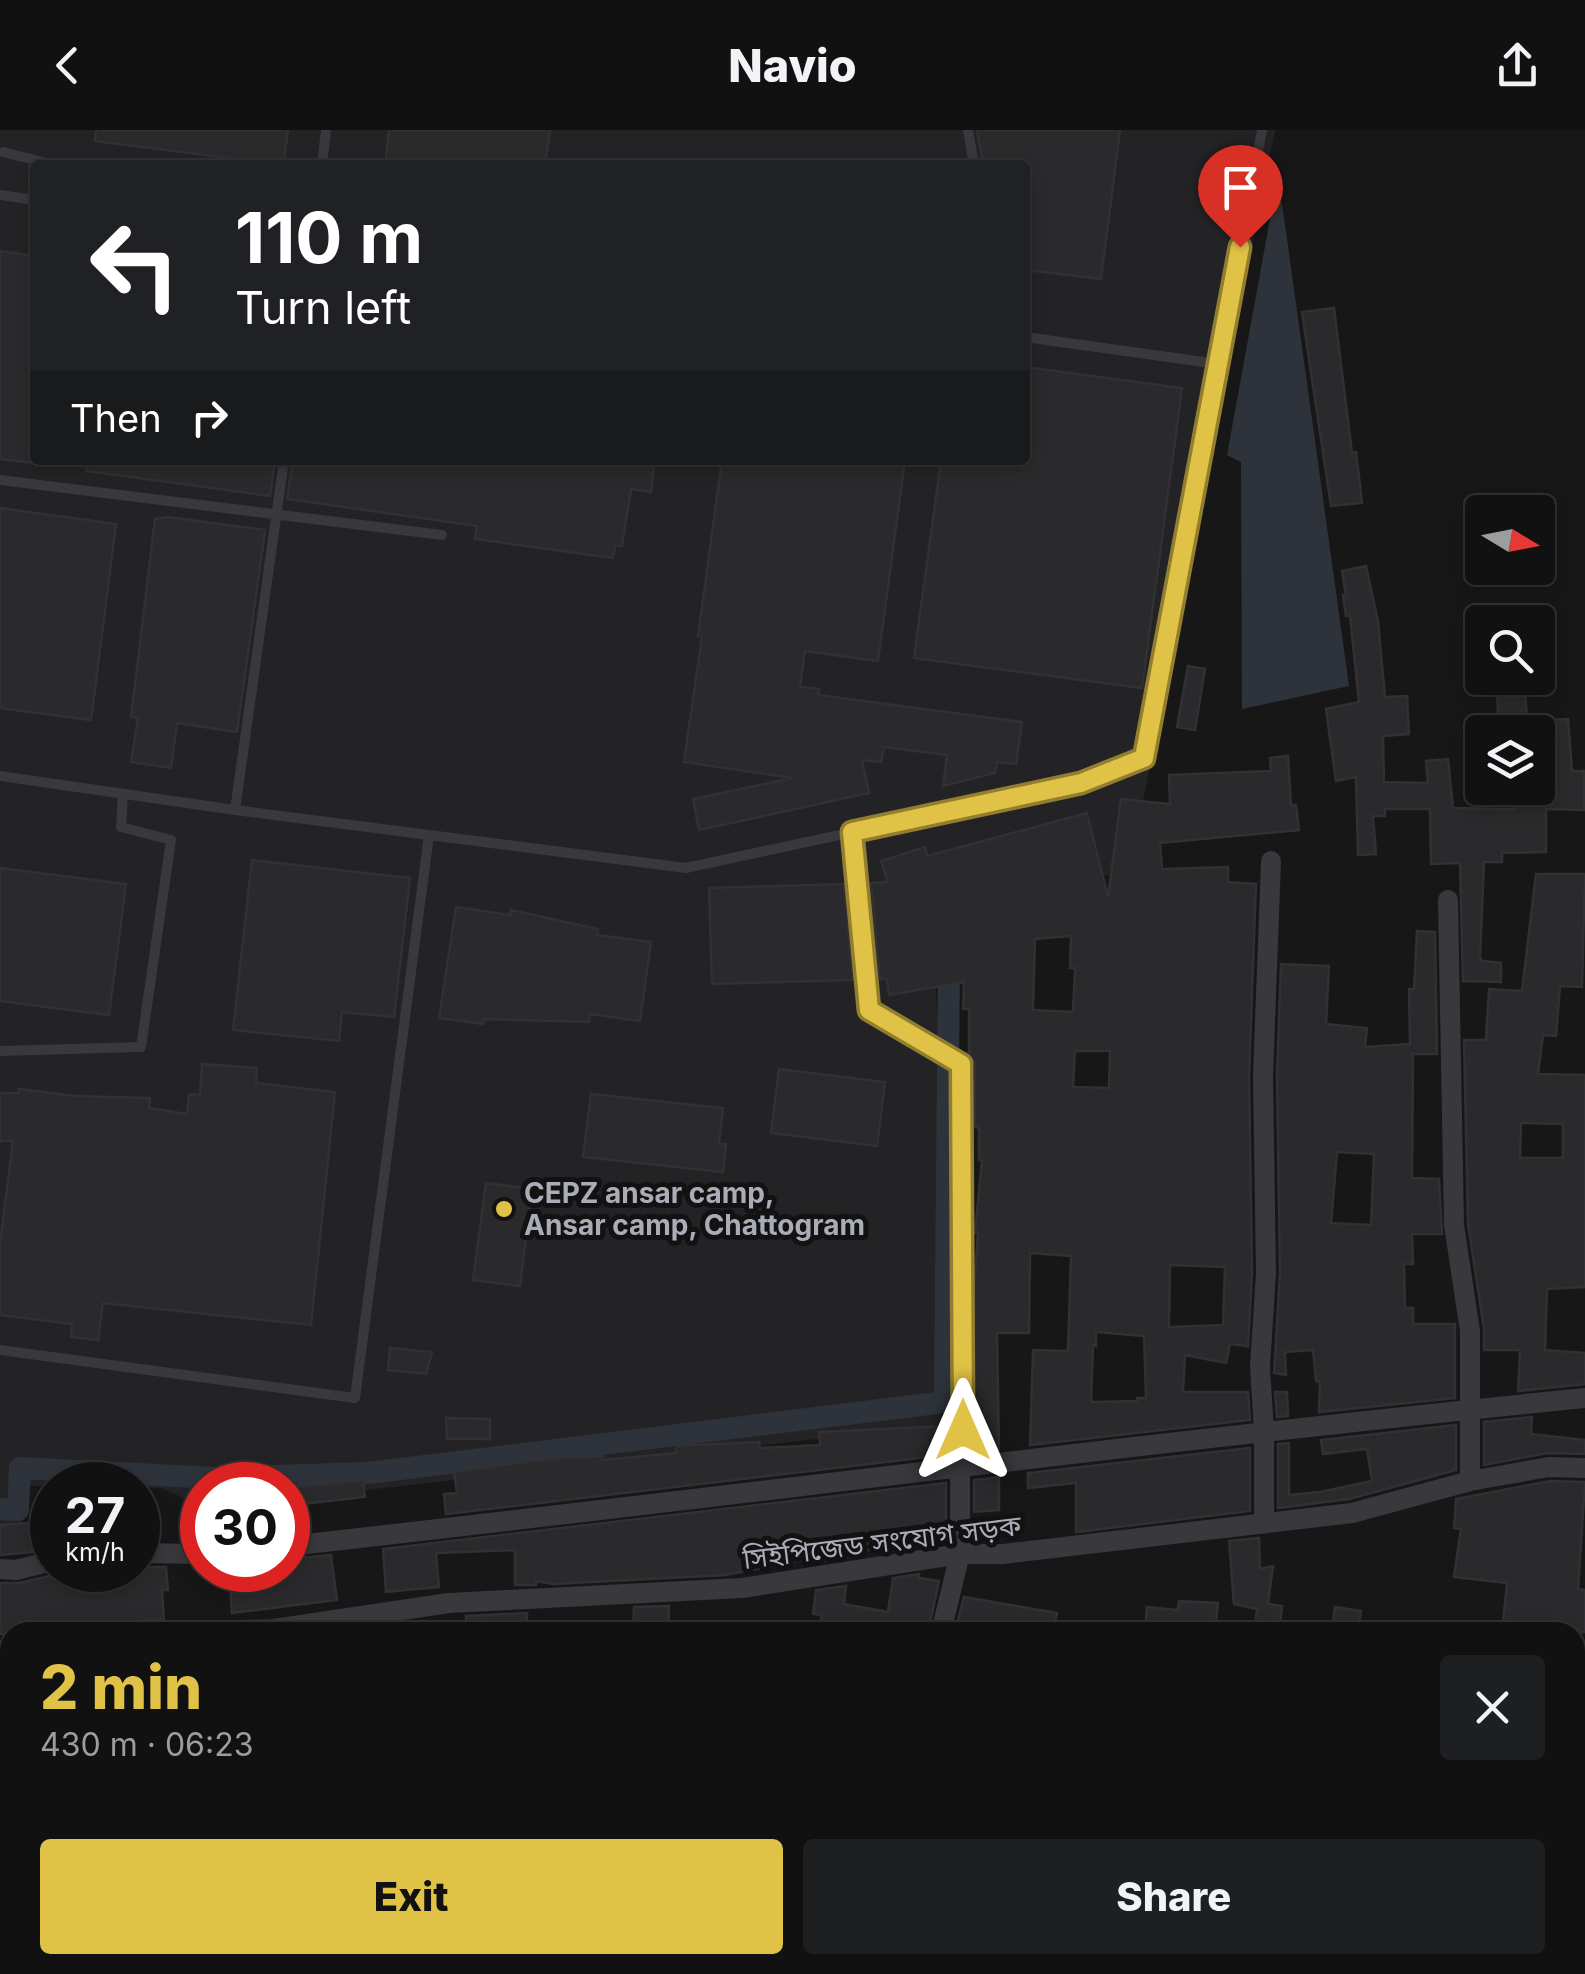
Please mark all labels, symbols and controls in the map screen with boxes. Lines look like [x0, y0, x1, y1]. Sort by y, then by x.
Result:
icon: back [40, 38, 95, 93]
text: Navio [728, 38, 857, 93]
icon: share [1490, 38, 1545, 93]
pin [1198, 145, 1283, 248]
icon: arrive [1213, 160, 1268, 215]
text: 110 m [235, 195, 423, 280]
icon: left [70, 200, 200, 330]
text: Turn left [235, 280, 411, 335]
icon: right [182, 390, 237, 445]
text: Then [70, 395, 162, 441]
north arrow [1465, 495, 1555, 585]
map controls [1465, 495, 1555, 805]
button: search [1465, 605, 1555, 695]
button: layers [1465, 715, 1555, 805]
place label: CEPZ ansar camp, Ansar camp, Chattogram [524, 1176, 865, 1242]
marker: CEPZ ansar camp, Ansar camp, Chattogram [493, 1198, 515, 1220]
position arrow [911, 1378, 1015, 1482]
speed limit sign: 30 [180, 1462, 310, 1592]
text: 27 [65, 1485, 125, 1545]
street label: সিইপিজেড সংযোগ সড়ক [740, 1508, 1023, 1576]
text: km/h [65, 1537, 125, 1567]
text: 2 min [40, 1651, 202, 1723]
button: close [1440, 1655, 1545, 1760]
text: 430 m · 06:23 [40, 1725, 253, 1764]
button: Exit [40, 1839, 783, 1954]
button: Share [803, 1839, 1545, 1954]

